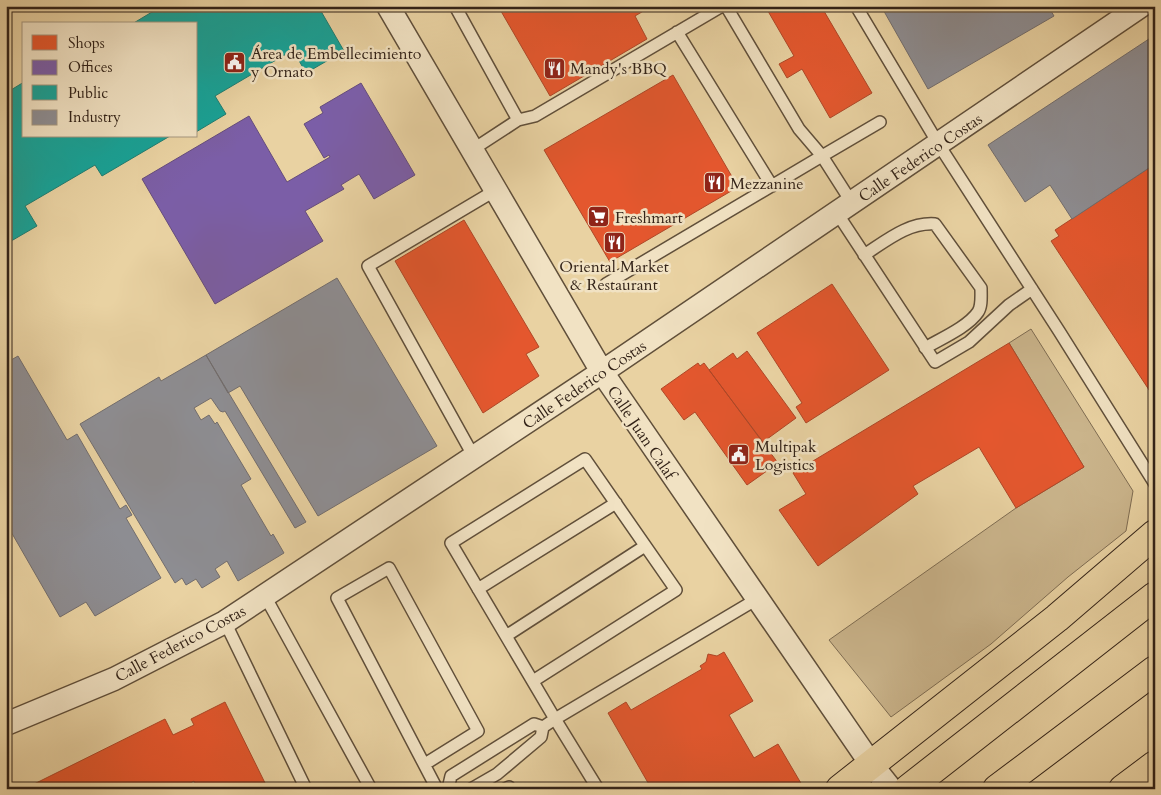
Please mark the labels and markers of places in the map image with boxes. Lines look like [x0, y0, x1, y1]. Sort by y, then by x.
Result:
place label: Área de Embellecimiento y Ornato [250, 43, 422, 83]
public building icon: Área de Embellecimiento y Ornato [223, 50, 247, 74]
restaurant icon: Mandy's BBQ [542, 56, 566, 80]
place label: Mandy's BBQ [570, 58, 667, 80]
restaurant icon: Mezzanine [702, 171, 726, 195]
place label: Mezzanine [730, 173, 804, 195]
supermarket icon: Freshmart [587, 205, 611, 229]
place label: Freshmart [615, 207, 683, 229]
restaurant icon: Oriental Market & Restaurant [602, 230, 626, 254]
place label: Oriental Market & Restaurant [559, 256, 669, 296]
place label: Multipak Logistics [755, 436, 817, 476]
public building icon: Multipak Logistics [727, 443, 751, 467]

